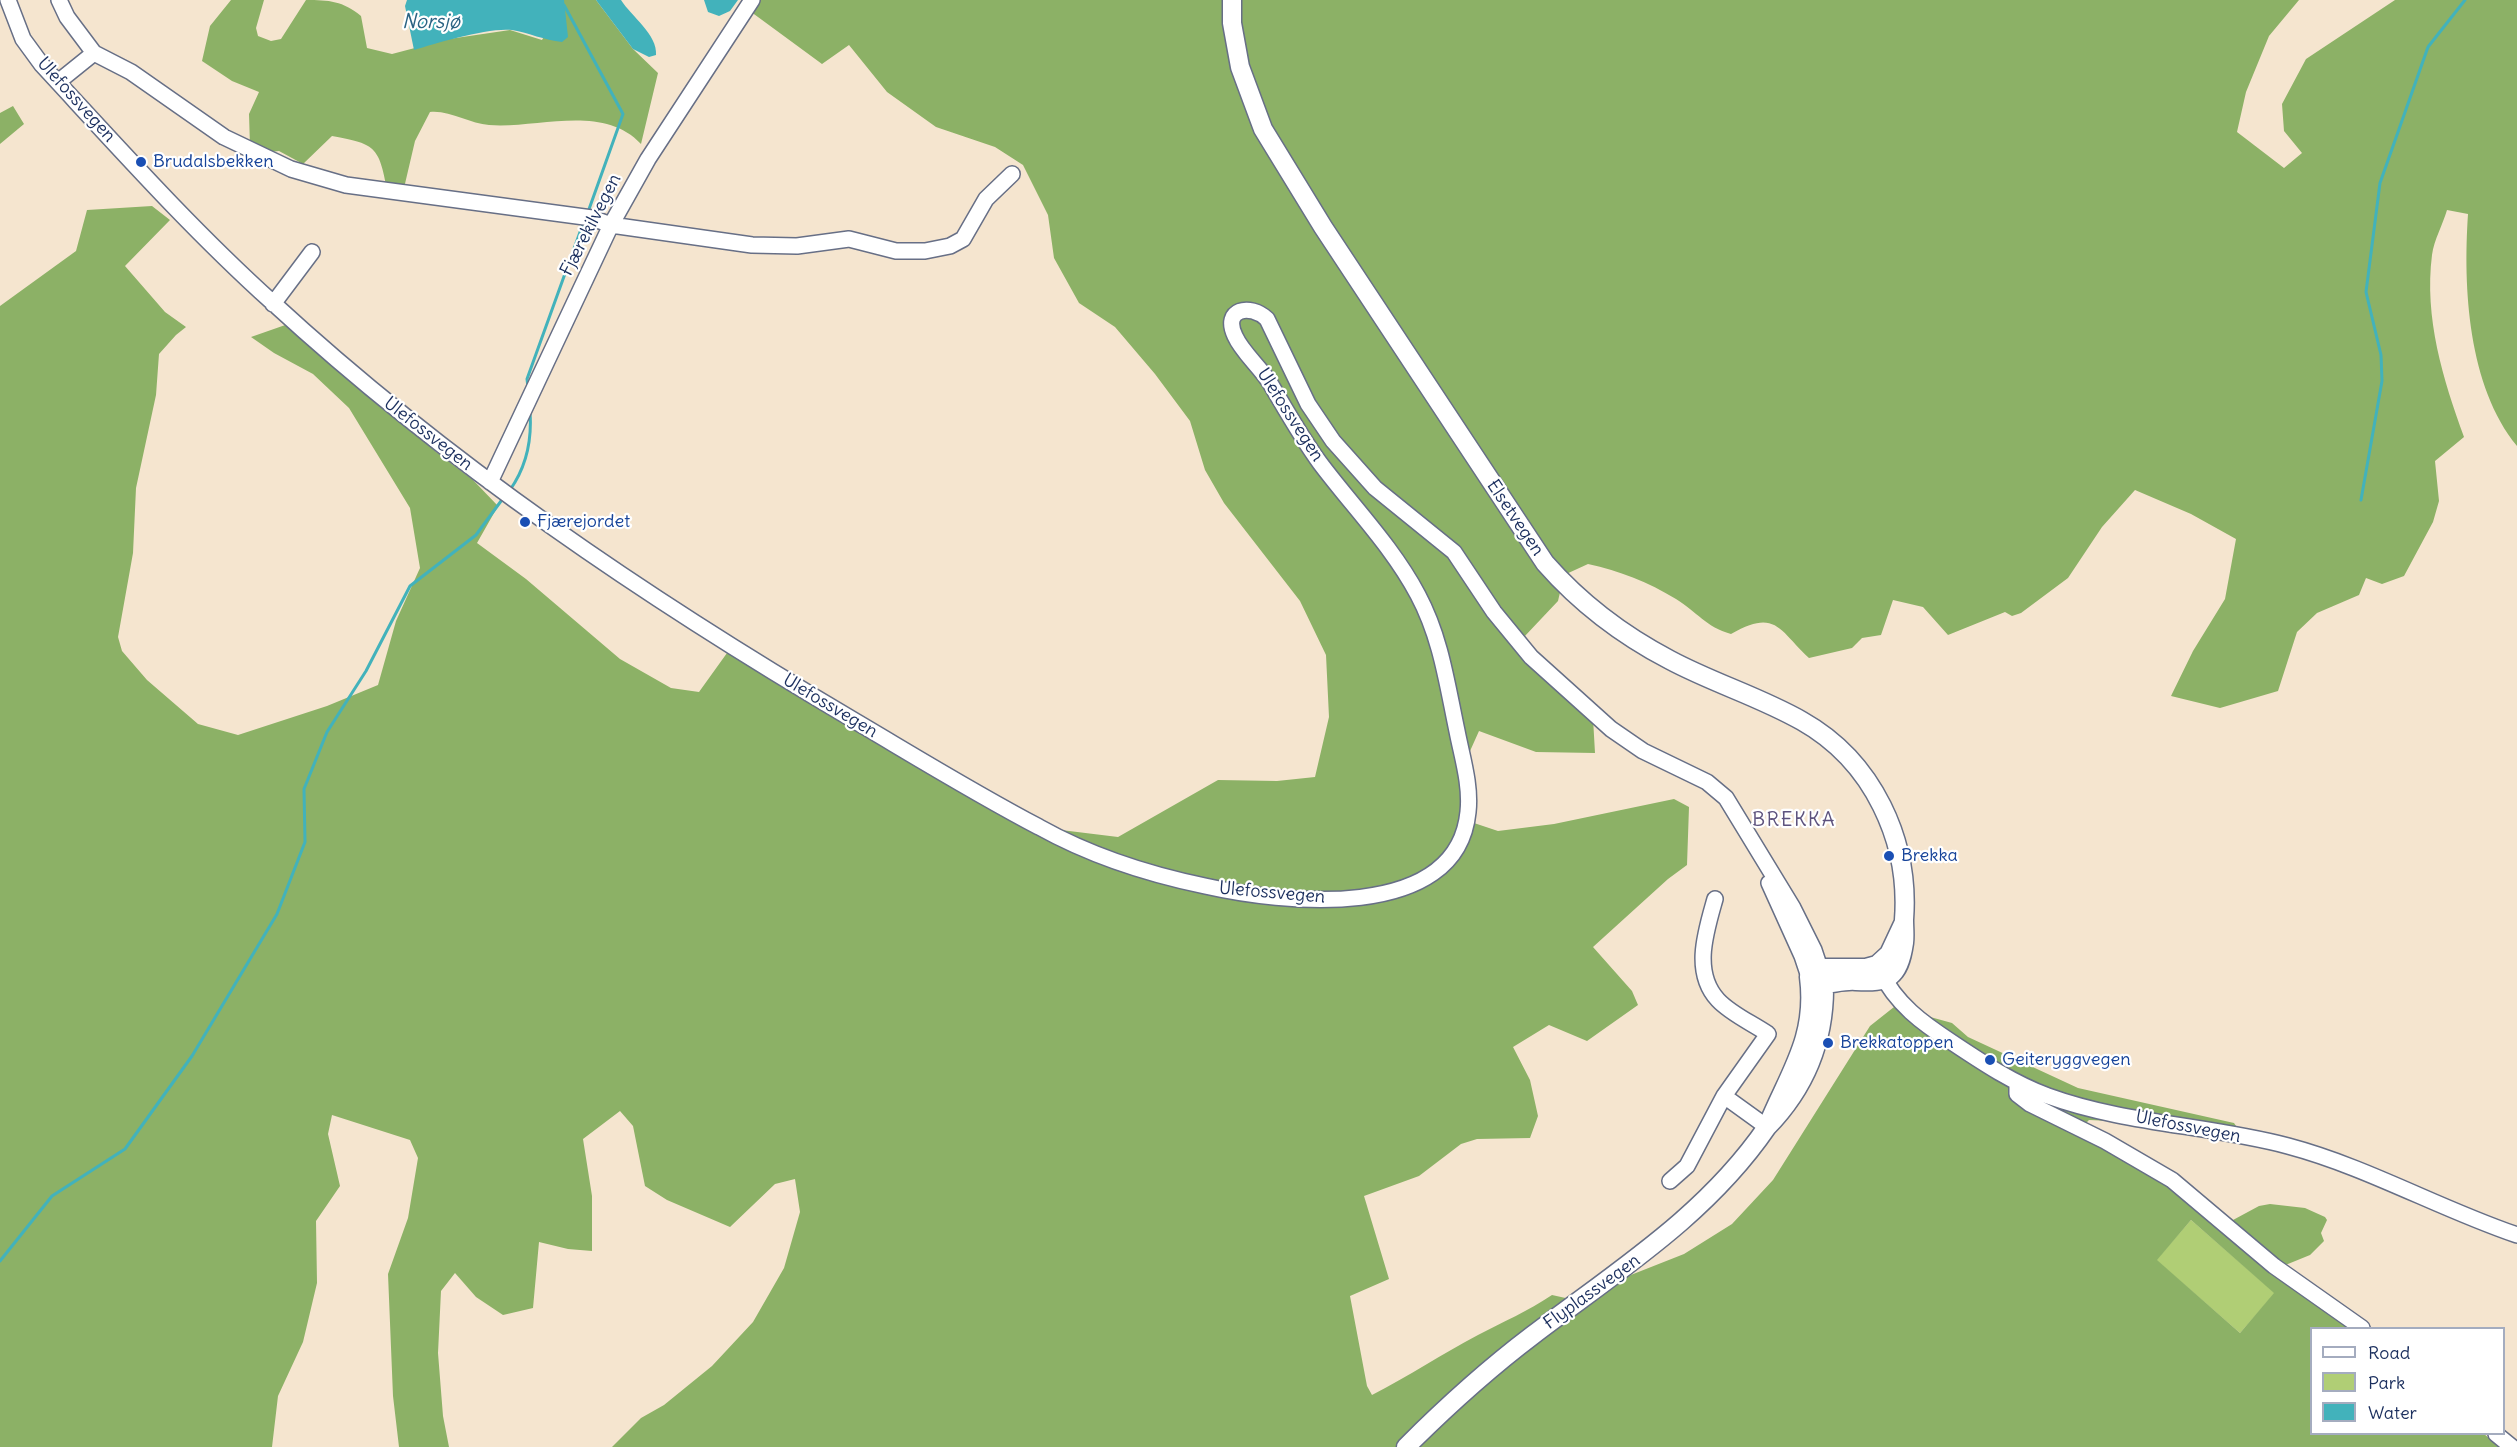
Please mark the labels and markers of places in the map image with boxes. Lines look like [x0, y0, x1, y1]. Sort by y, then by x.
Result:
place label: Brudalsbekken [153, 151, 274, 173]
marker: Brudalsbekken [134, 155, 148, 169]
place label: Fjærejordet [537, 511, 630, 533]
marker: Fjærejordet [518, 515, 532, 529]
place label: Brekka [1901, 845, 1958, 867]
marker: Brekka [1882, 849, 1896, 863]
place label: Brekkatoppen [1840, 1032, 1954, 1054]
marker: Brekkatoppen [1821, 1036, 1835, 1050]
place label: Geiteryggvegen [2002, 1049, 2131, 1071]
marker: Geiteryggvegen [1983, 1053, 1997, 1067]

